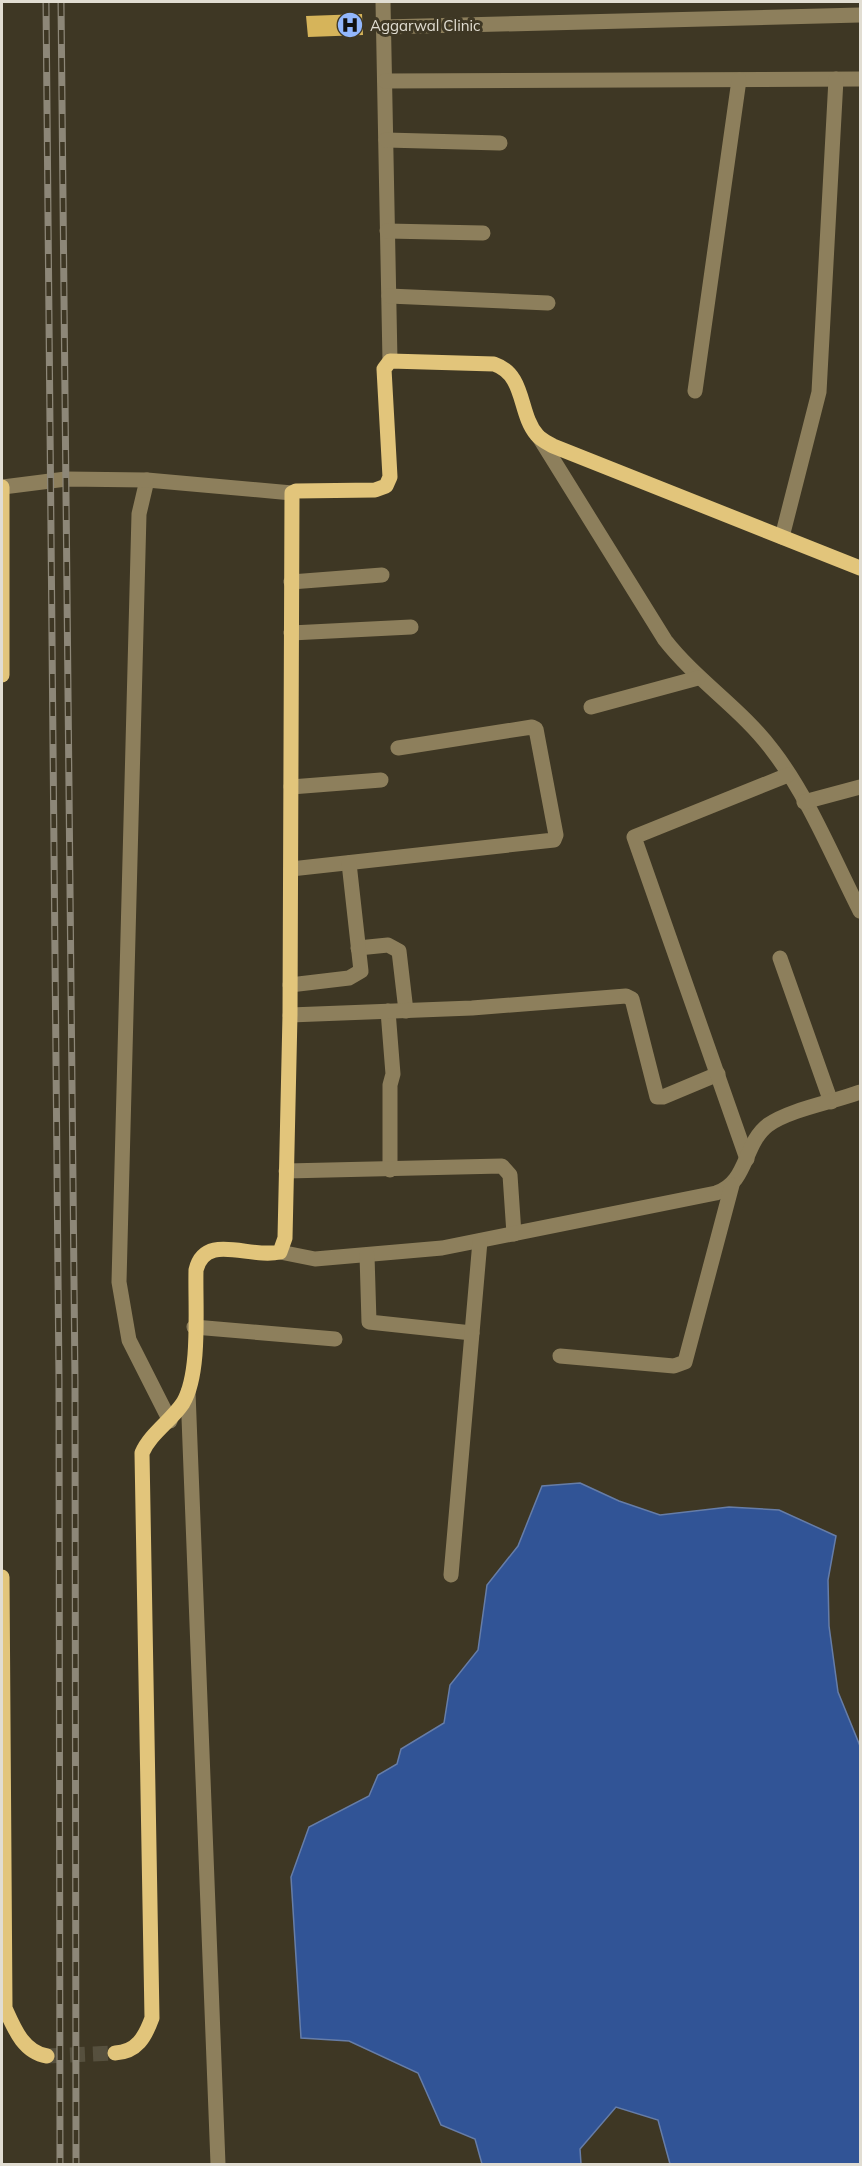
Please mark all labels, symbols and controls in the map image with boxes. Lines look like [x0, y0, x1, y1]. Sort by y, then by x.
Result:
hospital icon: Aggarwal Clinic [335, 10, 365, 40]
place label: Aggarwal Clinic [370, 16, 481, 35]

